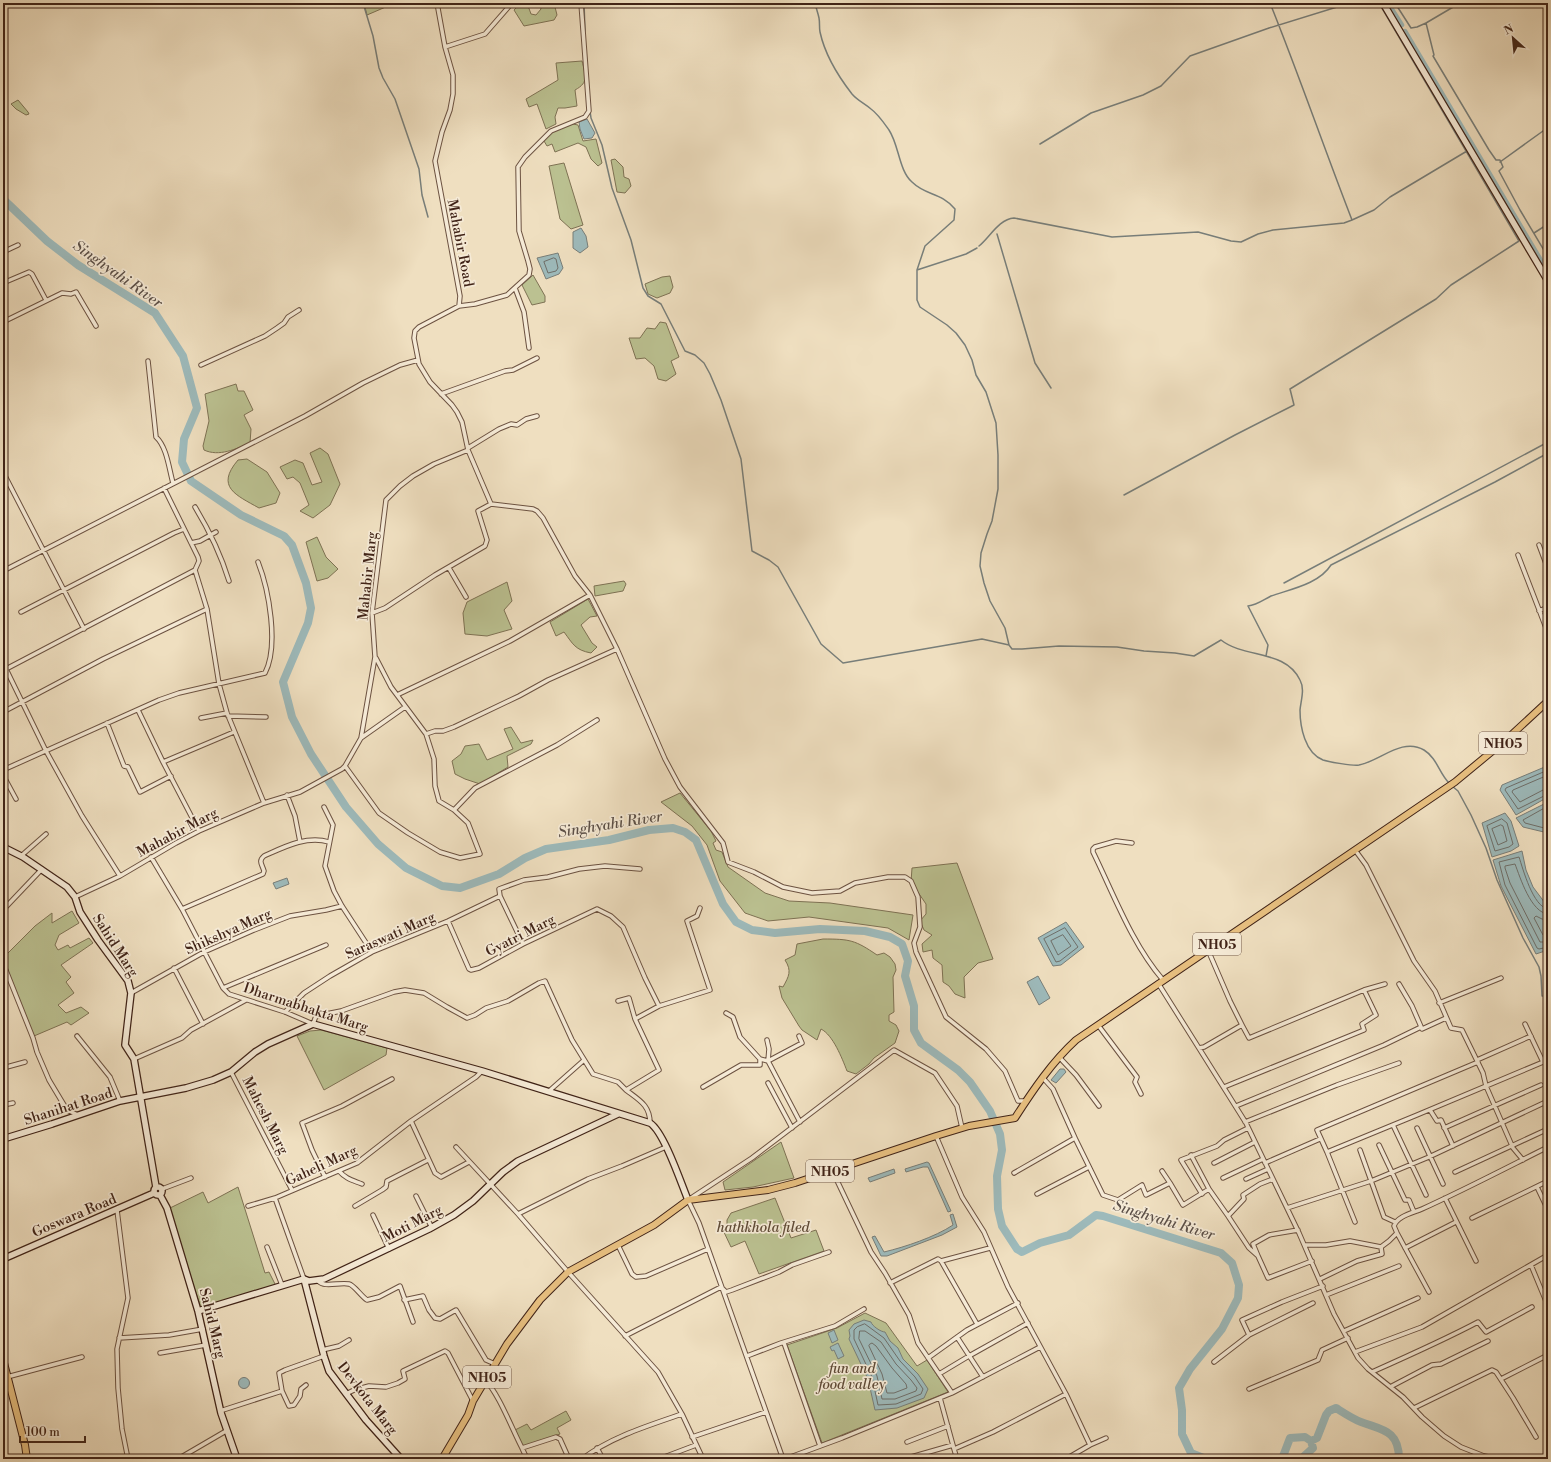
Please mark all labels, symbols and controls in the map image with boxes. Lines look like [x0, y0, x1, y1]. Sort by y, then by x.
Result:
north arrow [1493, 18, 1533, 58]
text: N [1502, 22, 1516, 38]
street label: Mahabir Road [443, 198, 477, 289]
water label: Singhyahi River [69, 236, 167, 313]
street label: Mahabir Marg [354, 530, 382, 621]
road number: NH05 [1479, 732, 1527, 754]
street label: Mahabir Marg [134, 804, 222, 862]
water label: Singhyahi River [557, 807, 664, 842]
street label: Shikshya Marg [182, 905, 275, 959]
street label: Saraswati Marg [343, 908, 439, 964]
street label: Gyatri Marg [483, 910, 559, 961]
street label: Sahid Marg [88, 911, 143, 981]
road number: NH05 [1193, 933, 1241, 955]
street label: Dharmabhakta Marg [241, 979, 371, 1037]
street label: Mahesh Marg [238, 1074, 293, 1158]
street label: Shanihat Road [22, 1084, 115, 1130]
street label: Gaheli Marg [283, 1141, 361, 1190]
road number: NH05 [806, 1160, 854, 1182]
street label: Goswara Road [30, 1190, 119, 1242]
water label: Singhyahi River [1111, 1196, 1218, 1245]
street label: Moti Marg [379, 1201, 446, 1247]
park label: hathkhola filed [717, 1219, 810, 1237]
street label: Sahid Marg [195, 1286, 230, 1361]
street label: Devkota Marg [333, 1359, 402, 1439]
park label: fun and food valley [815, 1360, 886, 1394]
road number: NH05 [463, 1366, 511, 1388]
scale bar [20, 1418, 85, 1444]
text: 100 m [26, 1425, 60, 1440]

